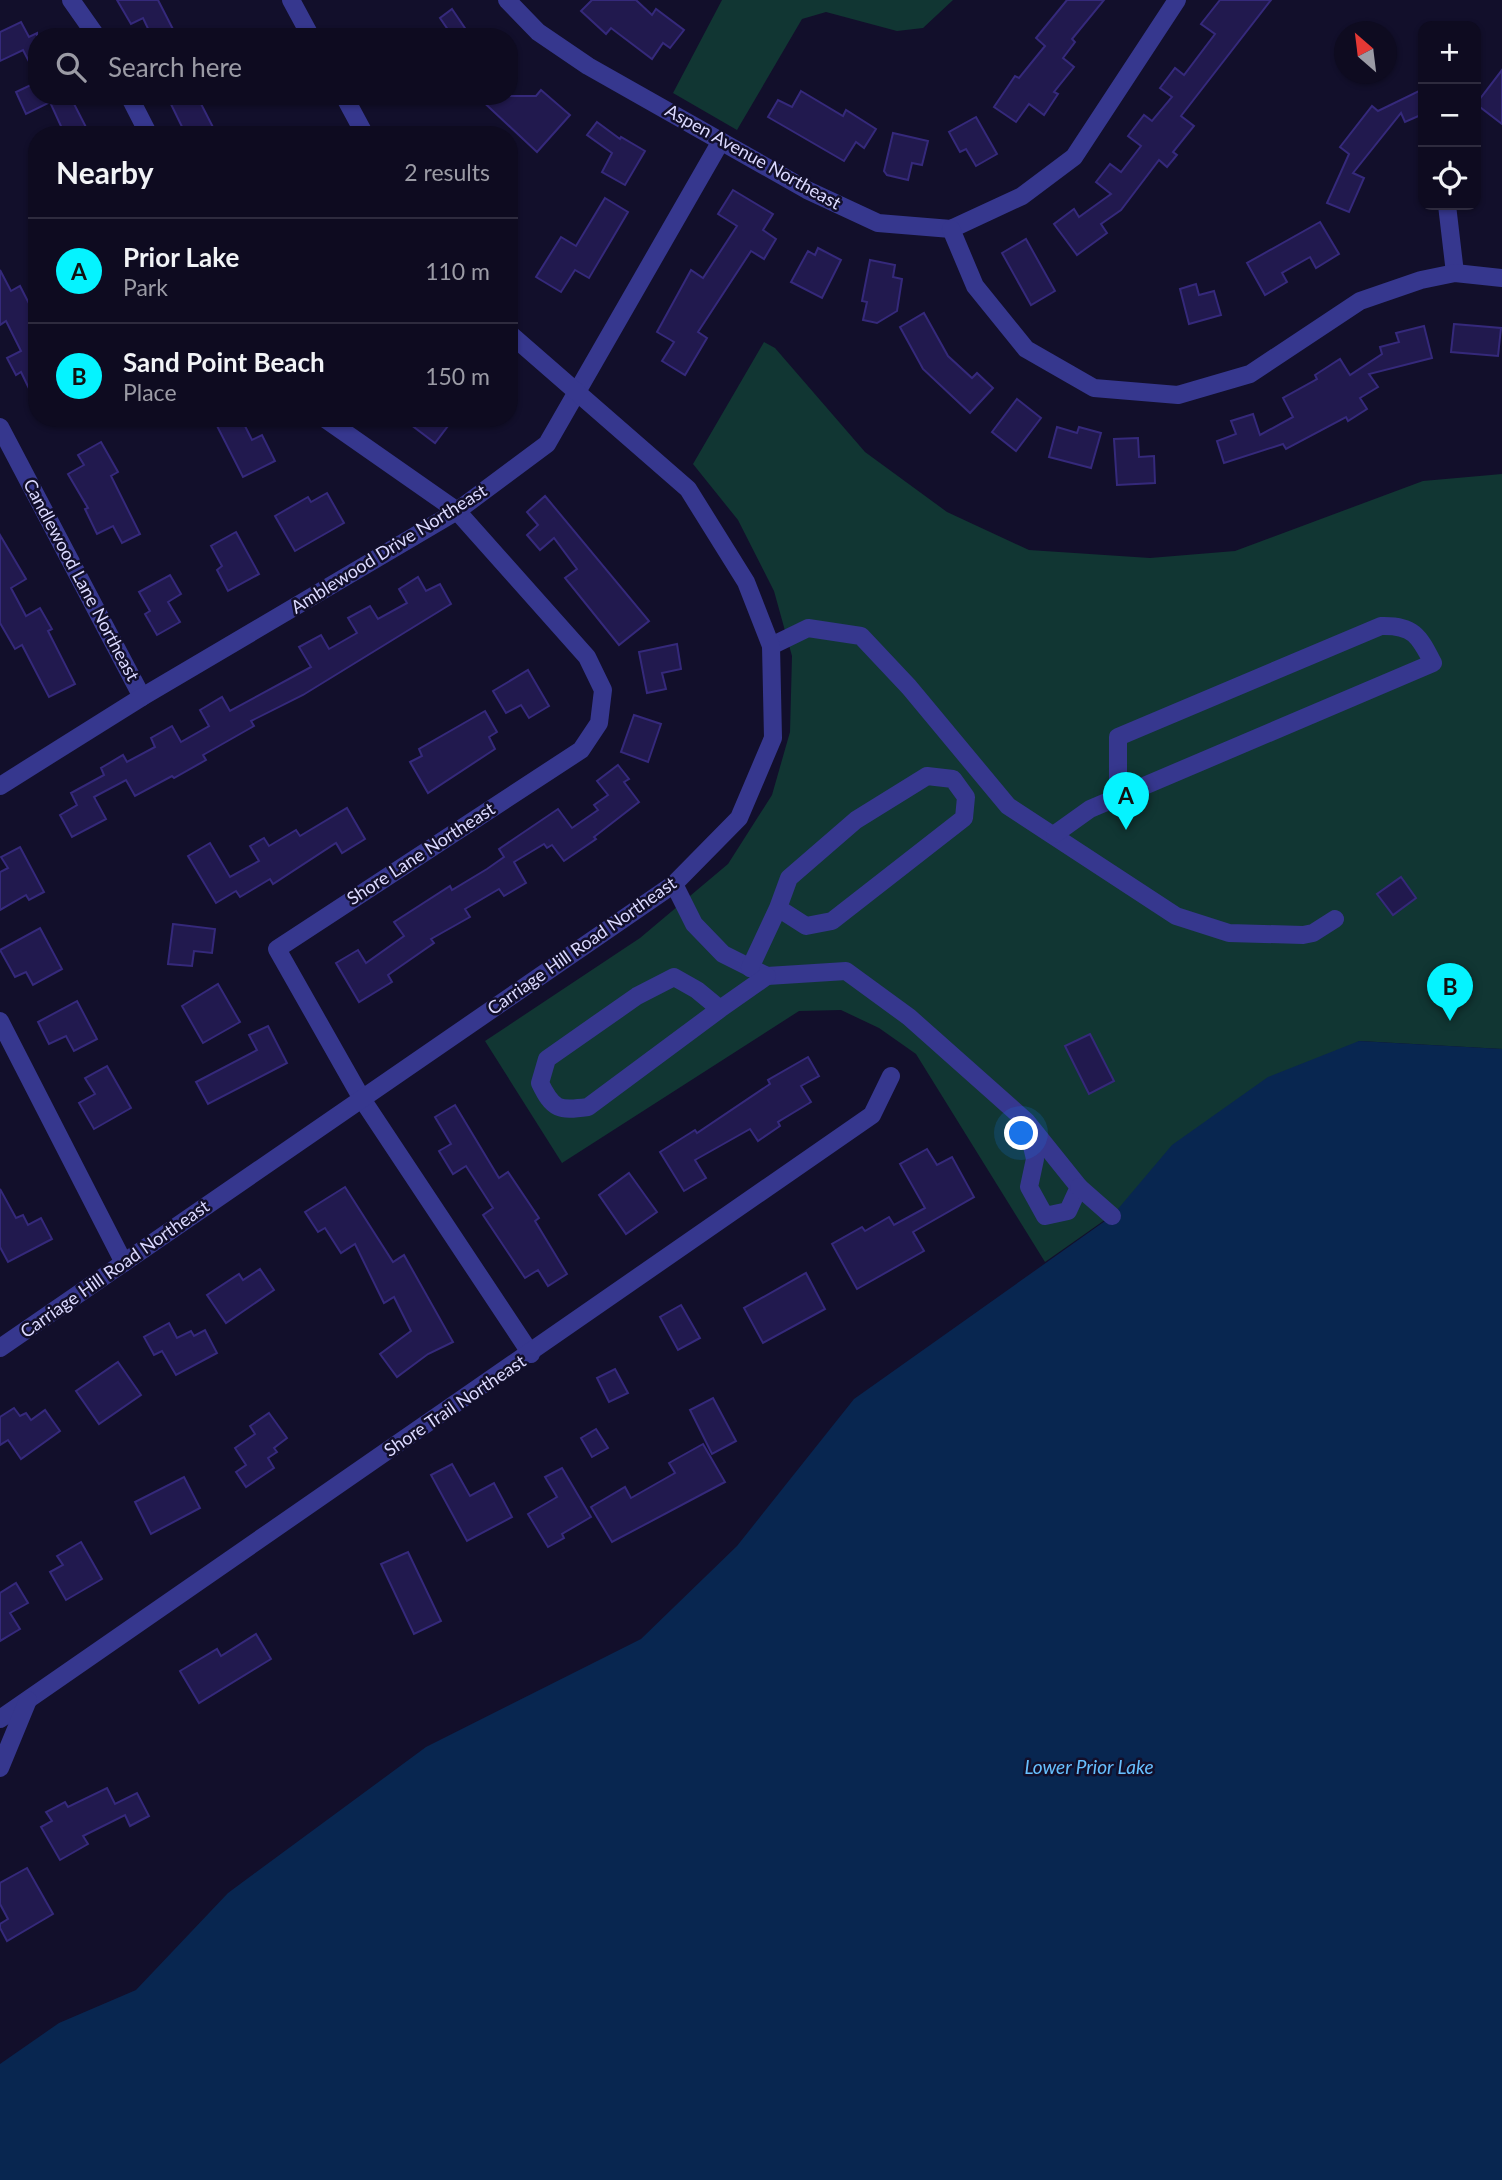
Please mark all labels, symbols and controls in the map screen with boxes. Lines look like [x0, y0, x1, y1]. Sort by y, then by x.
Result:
north arrow [1334, 21, 1397, 84]
map controls [1418, 21, 1481, 210]
button: + [1418, 21, 1481, 84]
search box [28, 28, 518, 105]
icon: search [52, 48, 90, 86]
text: Search here [108, 51, 242, 83]
button: − [1418, 84, 1481, 147]
street label: Aspen Avenue Northeast [662, 99, 846, 214]
button: locate [1418, 147, 1481, 210]
text: Nearby [56, 154, 154, 190]
text: 2 results [404, 158, 490, 186]
text: Prior Lake [123, 241, 239, 273]
text: A [71, 257, 87, 285]
text: 110 m [425, 257, 490, 285]
text: Park [123, 273, 168, 301]
text: Sand Point Beach [123, 346, 325, 378]
text: B [71, 362, 87, 390]
text: 150 m [425, 362, 490, 390]
text: Place [123, 378, 177, 406]
street label: Candlewood Lane Northeast [19, 475, 145, 685]
street label: Amblewood Drive Northeast [286, 478, 491, 618]
pin: A [1103, 772, 1149, 830]
street label: Shore Lane Northeast [342, 797, 499, 909]
street label: Carriage Hill Road Northeast [483, 871, 681, 1019]
pin: B [1427, 963, 1473, 1021]
your location [1004, 1116, 1038, 1150]
street label: Carriage Hill Road Northeast [16, 1194, 214, 1342]
street label: Shore Trail Northeast [379, 1349, 530, 1461]
water label: Lower Prior Lake [1024, 1755, 1154, 1778]

